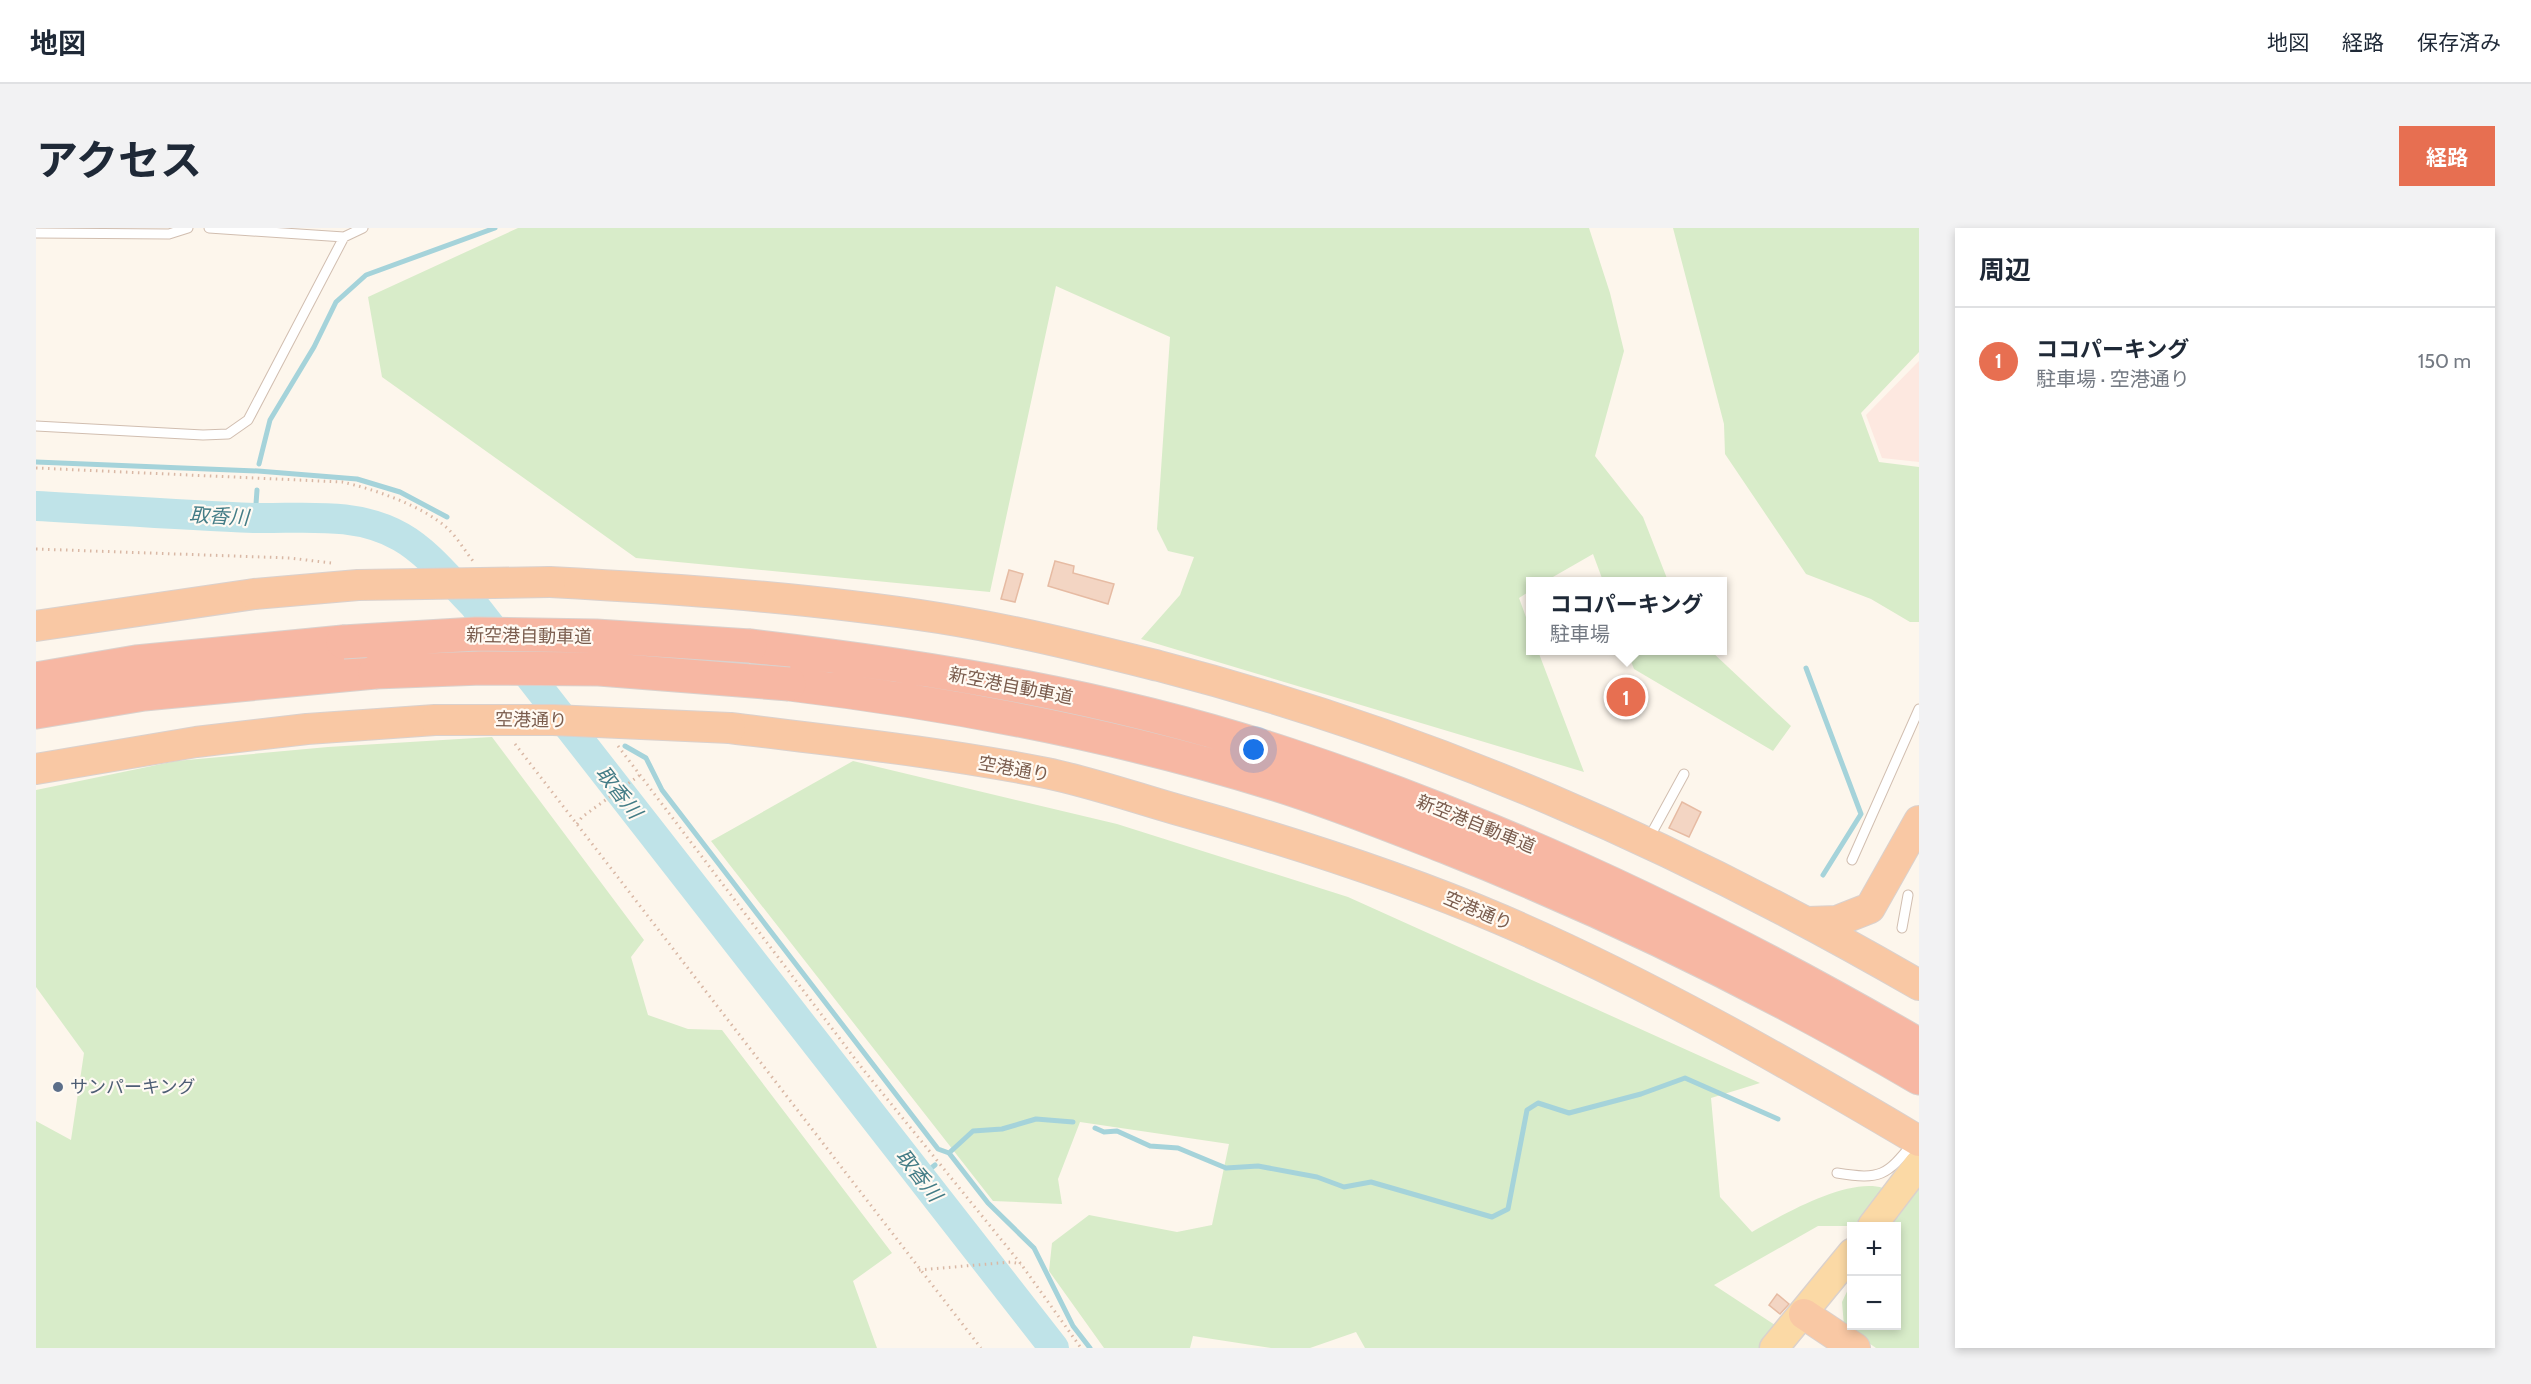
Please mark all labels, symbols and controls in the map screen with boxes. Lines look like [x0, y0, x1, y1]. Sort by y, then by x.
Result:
text: 地図 [30, 26, 86, 60]
text: 地図 [2267, 30, 2309, 55]
text: 経路 [2342, 30, 2384, 55]
text: 保存済み [2417, 30, 2501, 55]
button: 経路 [2399, 126, 2495, 186]
text: アクセス [36, 134, 202, 186]
text: 周辺 [1979, 254, 2031, 286]
text: ココパーキング [2036, 336, 2189, 363]
text: 1 [1995, 349, 2002, 373]
text: 150 m [2418, 349, 2471, 373]
text: 駐車場 · 空港通り [2036, 367, 2190, 391]
water label: 取香川 [188, 502, 252, 530]
popup [1526, 577, 1727, 655]
text: ココパーキング [1550, 591, 1703, 618]
text: 駐車場 [1550, 622, 1610, 646]
street label: 新空港自動車道 [466, 624, 592, 648]
street label: 新空港自動車道 [947, 663, 1075, 709]
pin: 1 [1606, 674, 1646, 720]
street label: 空港通り [495, 708, 567, 732]
your location [1239, 735, 1268, 764]
street label: 空港通り [977, 752, 1051, 786]
water label: 取香川 [591, 761, 648, 825]
street label: 新空港自動車道 [1413, 790, 1539, 858]
street label: 空港通り [1441, 887, 1515, 935]
place label: サンパーキング [70, 1076, 195, 1098]
marker: サンパーキング [51, 1080, 65, 1094]
water label: 取香川 [891, 1144, 948, 1208]
map controls [1847, 1222, 1901, 1330]
button: + [1847, 1222, 1901, 1276]
button: − [1847, 1276, 1901, 1330]

